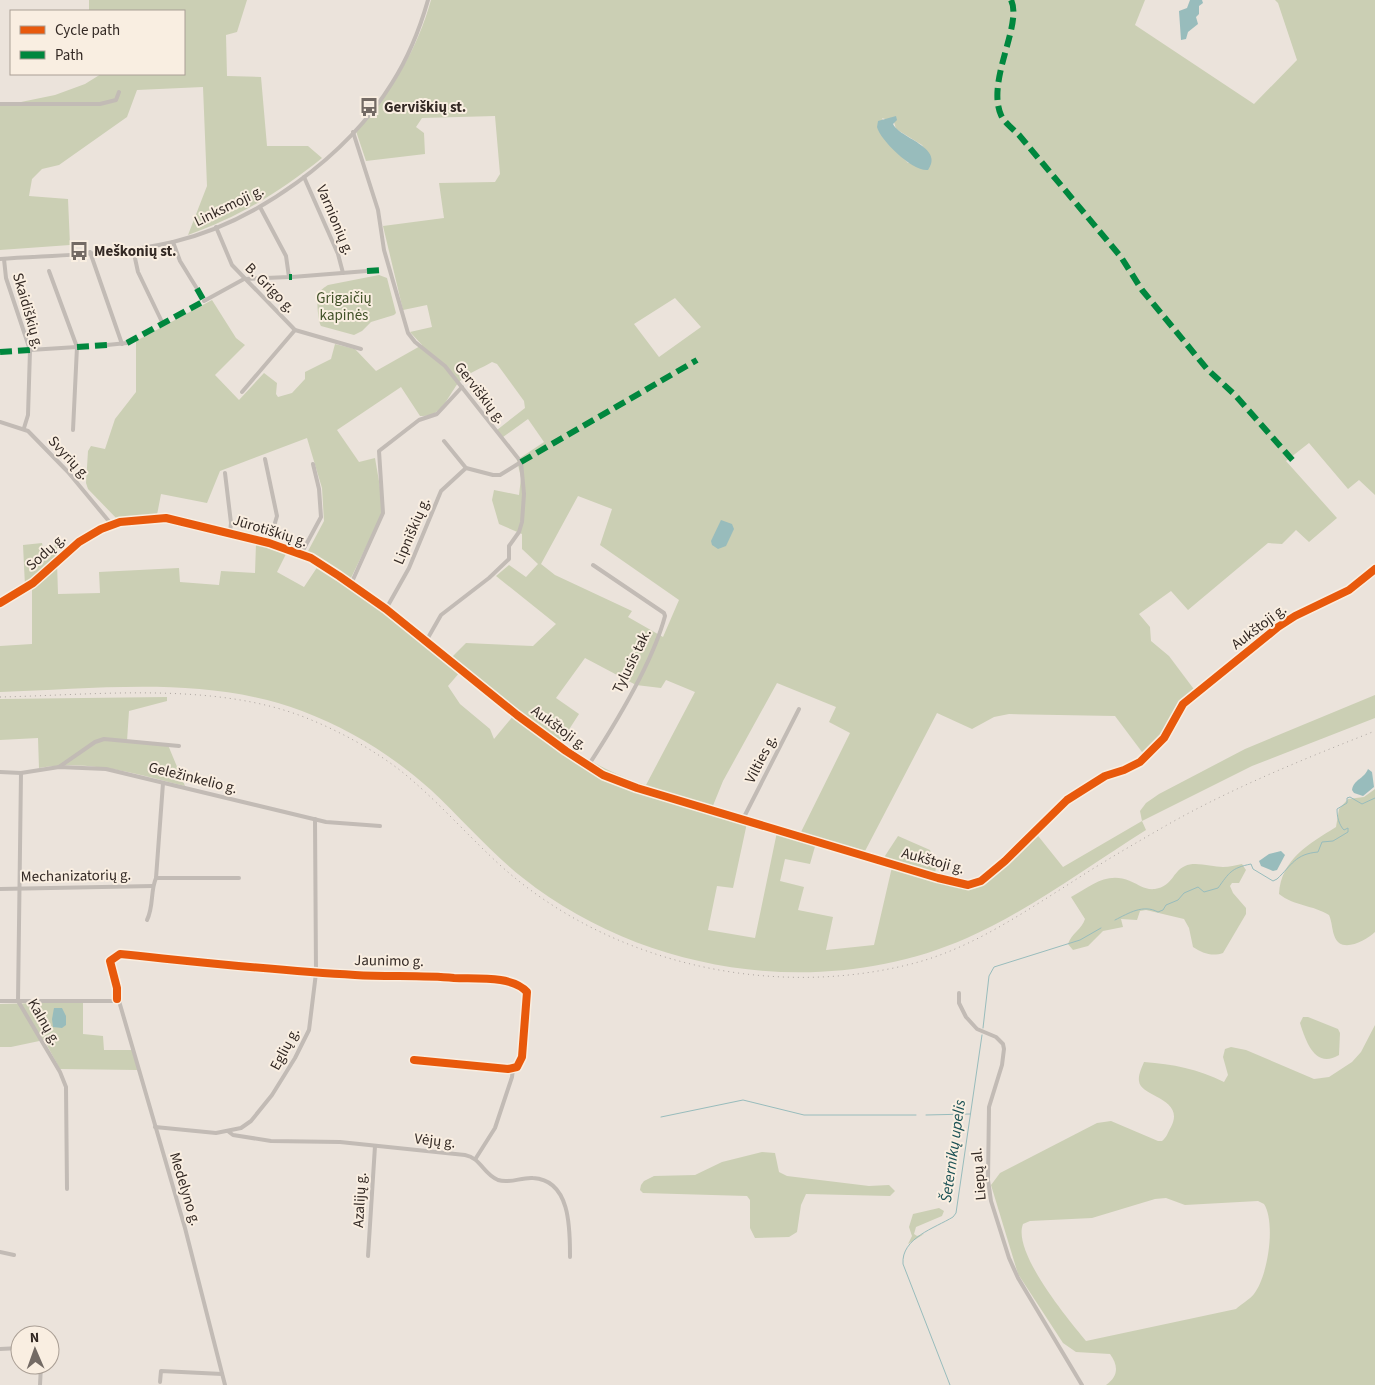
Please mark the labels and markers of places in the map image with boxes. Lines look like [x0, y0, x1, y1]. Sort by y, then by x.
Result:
bus stop icon: Gerviškių st. [358, 96, 380, 118]
place label: Gerviškių st. [384, 97, 466, 118]
bus stop icon: Meškonių st. [68, 240, 90, 262]
place label: Meškonių st. [94, 241, 177, 262]

